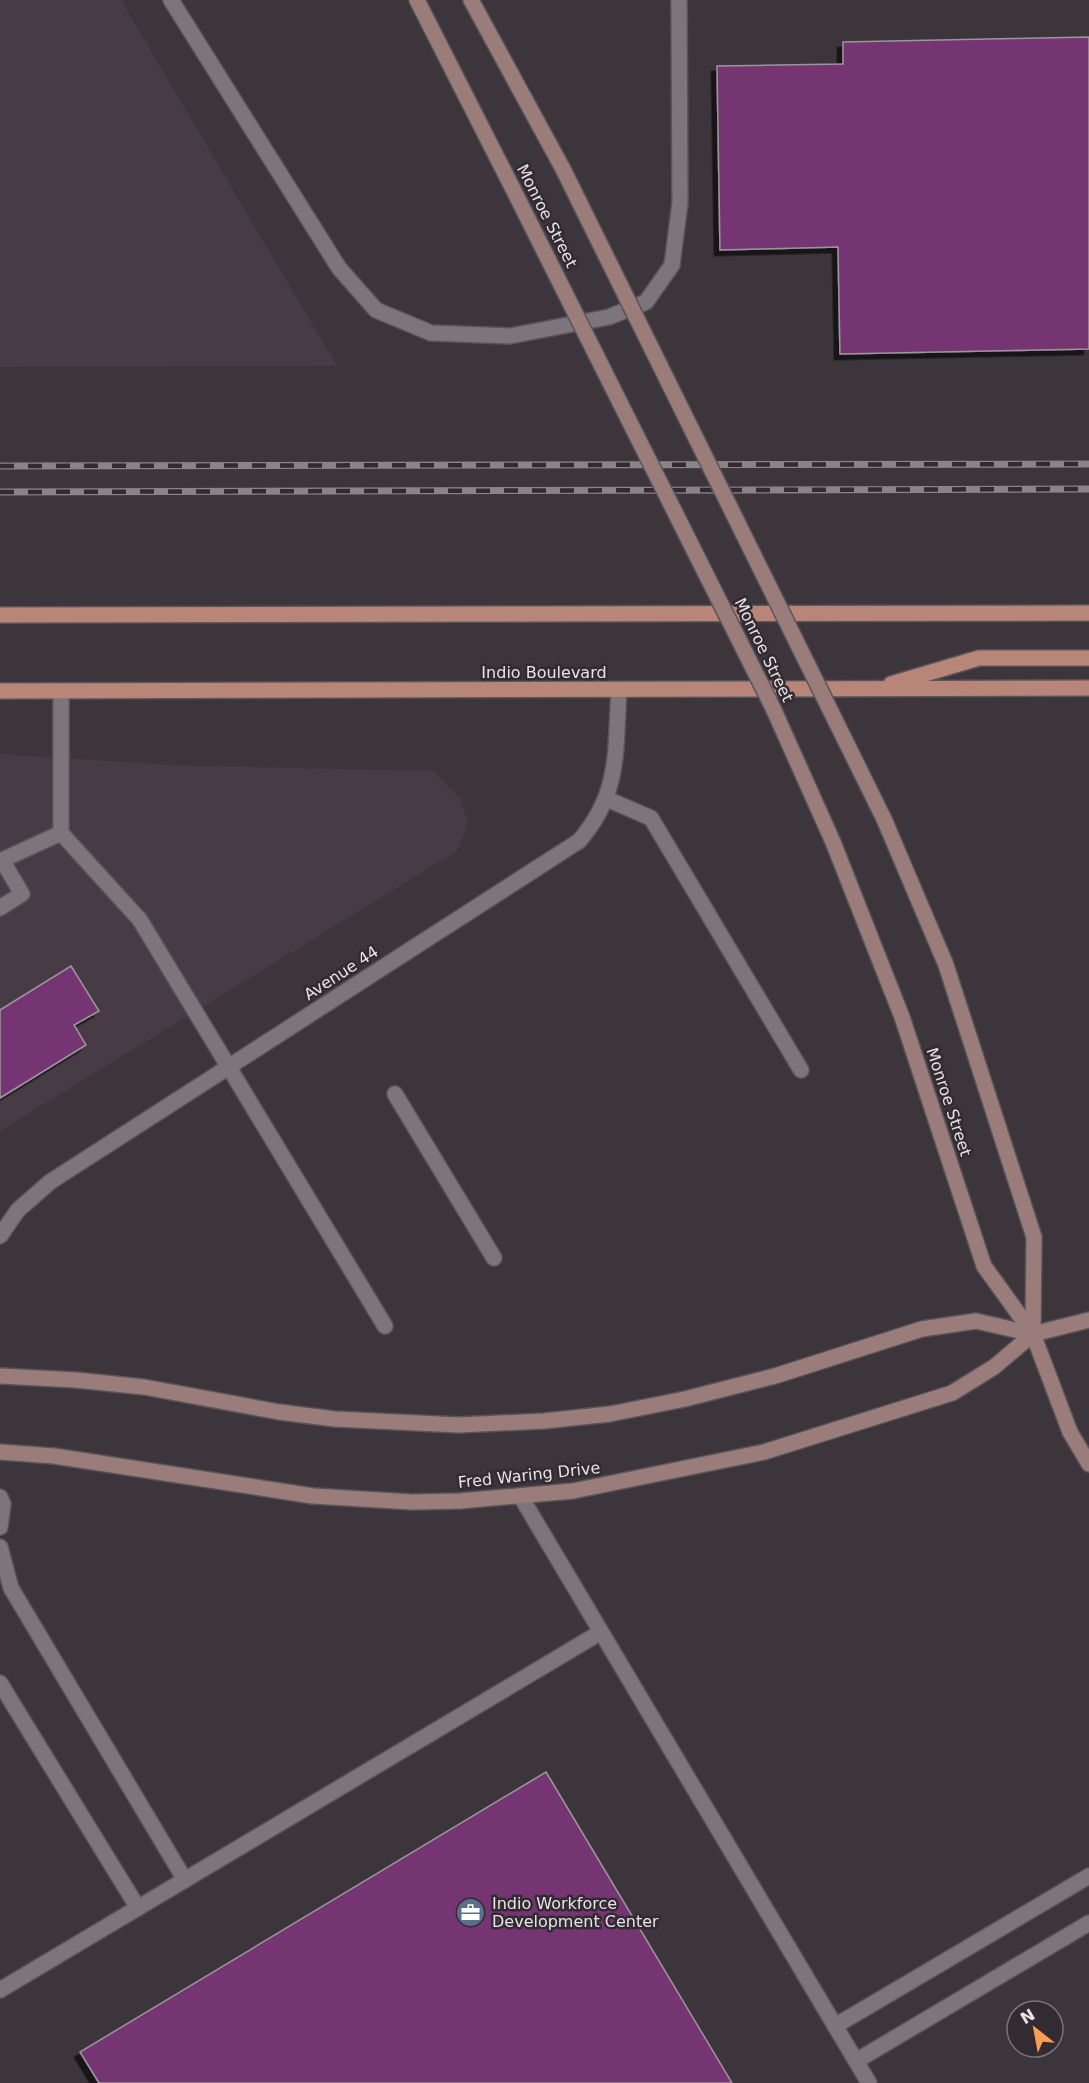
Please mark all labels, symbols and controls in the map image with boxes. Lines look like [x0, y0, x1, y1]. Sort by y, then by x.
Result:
street label: Monroe Street [513, 161, 581, 271]
street label: Monroe Street [731, 595, 797, 705]
street label: Indio Boulevard [481, 663, 607, 682]
street label: Avenue 44 [300, 942, 382, 1004]
street label: Monroe Street [922, 1045, 976, 1159]
street label: Fred Waring Drive [457, 1458, 601, 1492]
place label: Indio Workforce Development Center [492, 1894, 659, 1931]
office icon: Indio Workforce Development Center [455, 1896, 487, 1928]
north arrow [1005, 1999, 1065, 2059]
text: N [1017, 2005, 1038, 2028]

